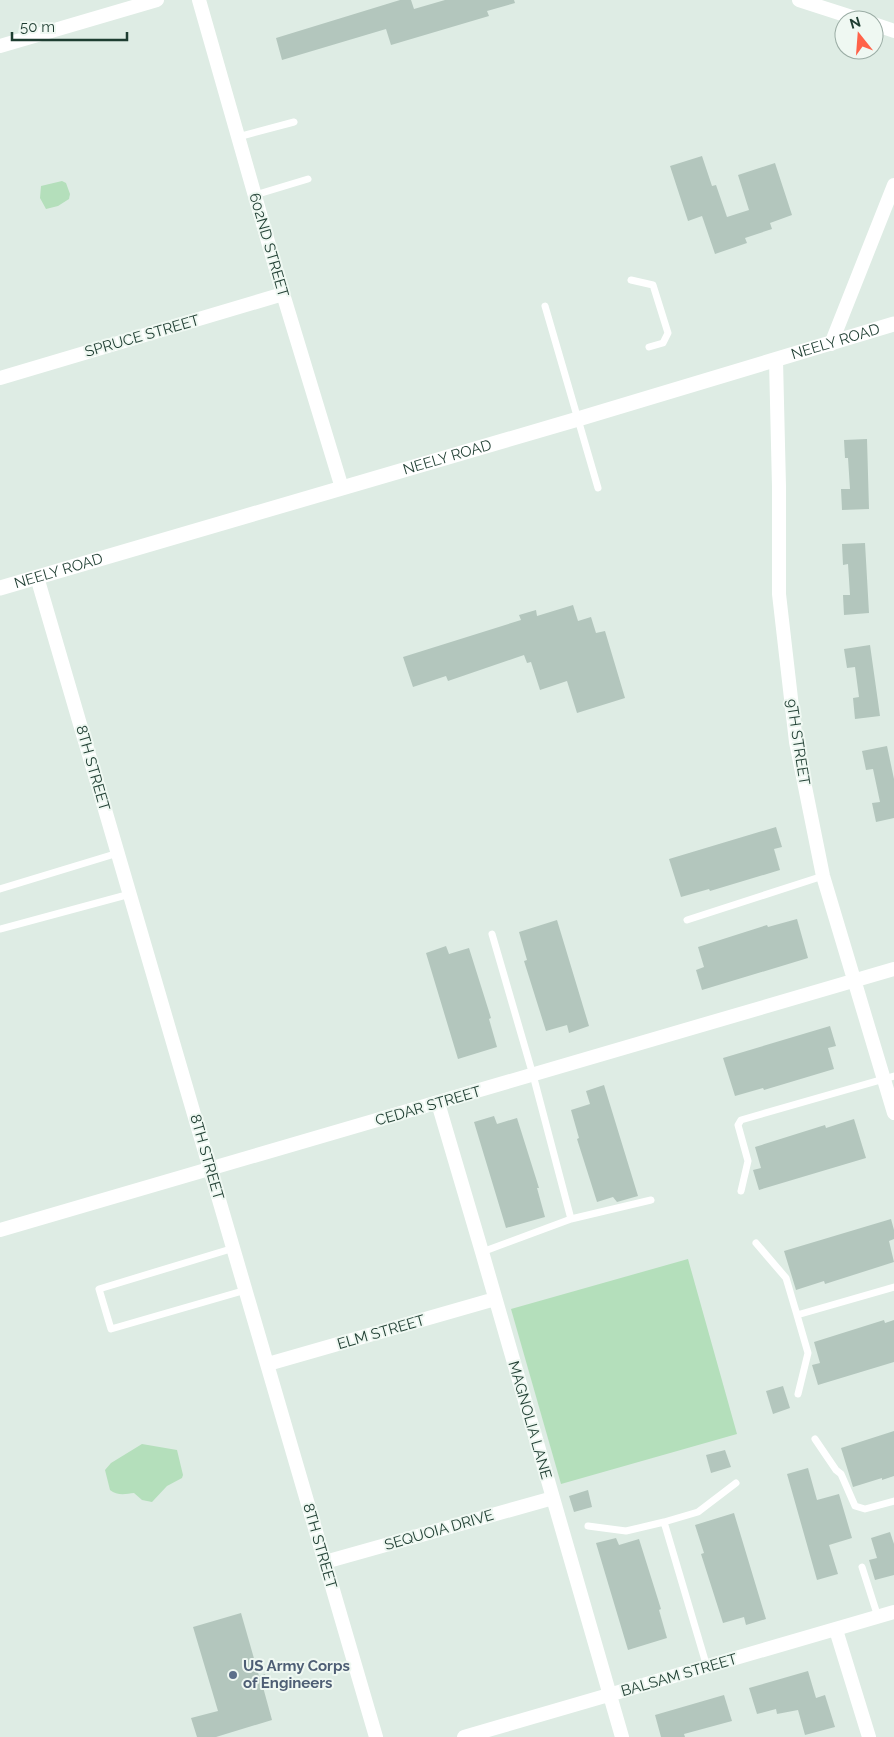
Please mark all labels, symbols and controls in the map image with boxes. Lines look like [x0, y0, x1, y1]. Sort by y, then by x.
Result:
scale bar [12, 10, 128, 42]
north arrow [834, 10, 884, 60]
text: N [848, 13, 863, 32]
text: 50 m [20, 18, 55, 36]
street label: 602ND STREET [246, 191, 292, 299]
street label: SPRUCE STREET [83, 311, 201, 361]
street label: NEELY ROAD [789, 320, 882, 363]
street label: NEELY ROAD [401, 436, 494, 479]
street label: NEELY ROAD [12, 549, 105, 592]
street label: 9TH STREET [782, 698, 814, 786]
street label: 8TH STREET [72, 723, 114, 813]
street label: CEDAR STREET [373, 1082, 483, 1130]
street label: 8TH STREET [186, 1112, 228, 1202]
street label: ELM STREET [335, 1311, 427, 1353]
street label: MAGNOLIA LANE [505, 1359, 555, 1481]
street label: 8TH STREET [299, 1501, 341, 1591]
street label: SEQUOIA DRIVE [382, 1506, 496, 1554]
street label: BALSAM STREET [619, 1650, 739, 1700]
place label: US Army Corps of Engineers [243, 1657, 350, 1692]
marker: US Army Corps of Engineers [227, 1669, 239, 1681]

